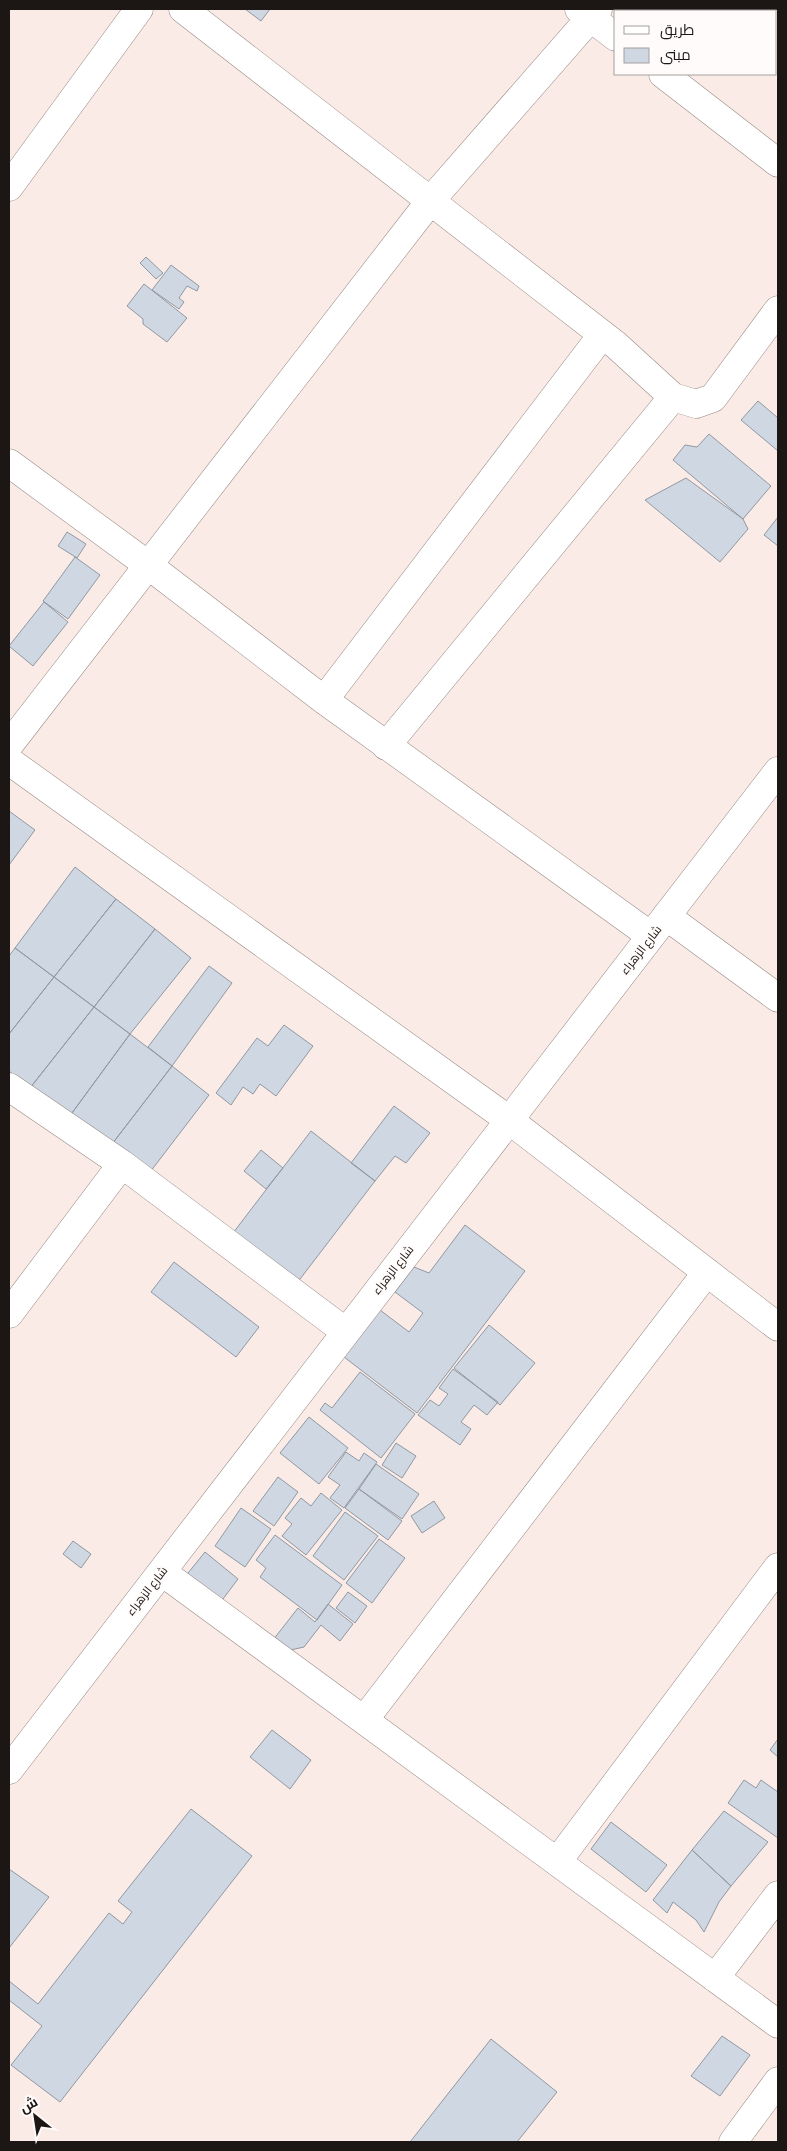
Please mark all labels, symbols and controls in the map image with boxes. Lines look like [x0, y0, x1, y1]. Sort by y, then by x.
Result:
legend [614, 10, 777, 75]
text: طريق [660, 20, 694, 41]
text: مبنى [660, 45, 691, 66]
street label: شارع الزهراء [617, 922, 666, 979]
street label: شارع الزهراء [369, 1242, 418, 1299]
street label: شارع الزهراء [123, 1563, 172, 1620]
north arrow [10, 2091, 60, 2141]
text: ش [16, 2092, 42, 2119]

